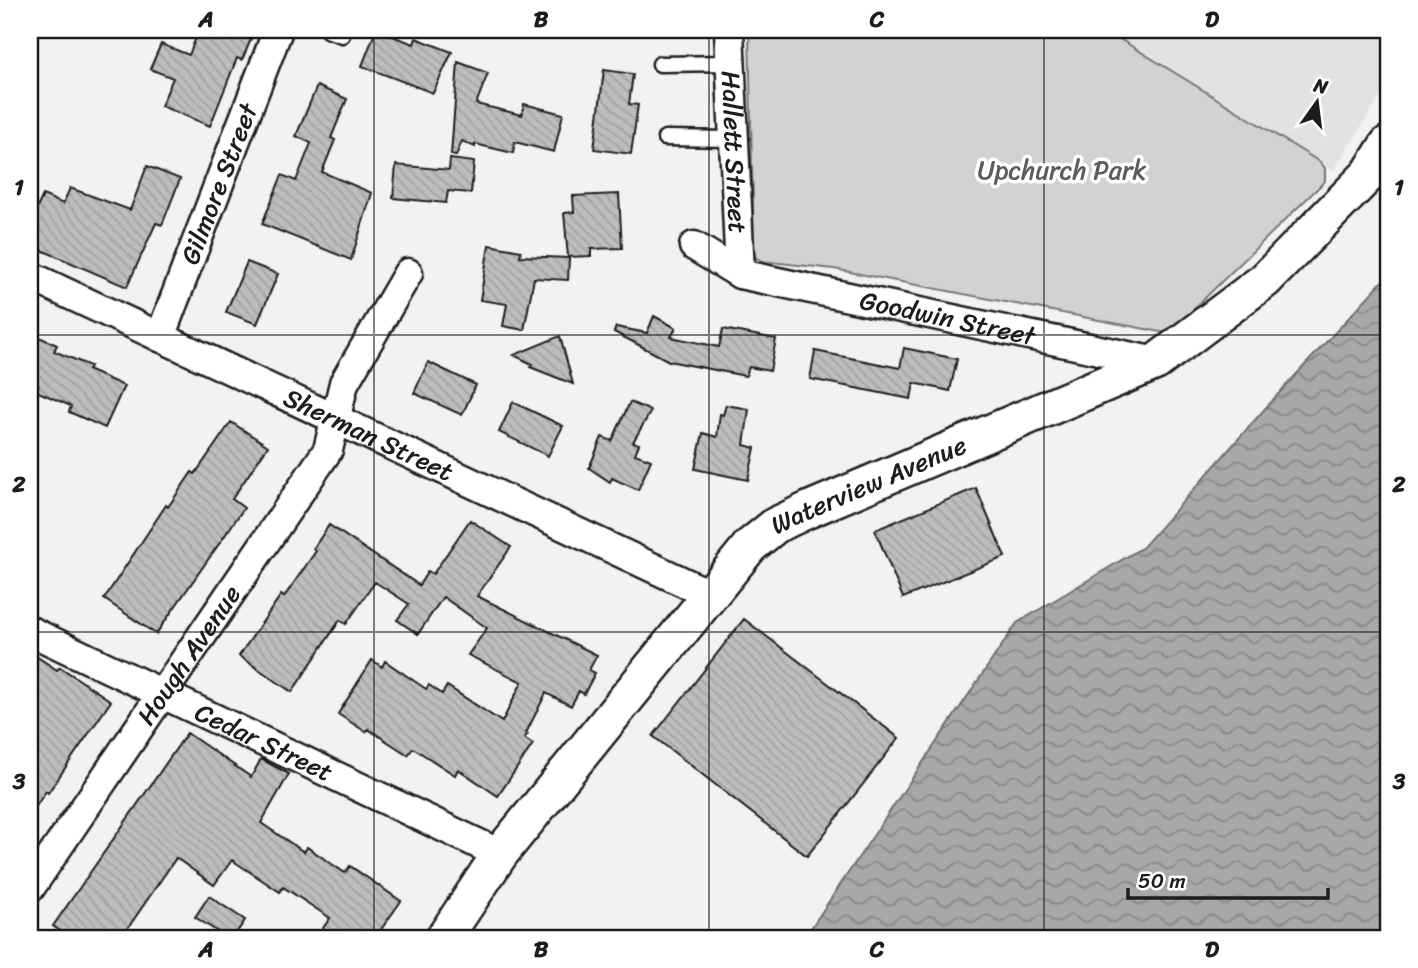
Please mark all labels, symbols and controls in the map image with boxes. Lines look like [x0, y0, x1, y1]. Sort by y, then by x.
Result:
text: A [197, 0, 214, 40]
text: B [534, 0, 549, 40]
text: C [869, 0, 885, 40]
text: D [1205, 0, 1220, 40]
north arrow [1282, 66, 1352, 136]
text: N [1310, 68, 1332, 104]
street label: Hallett Street [708, 70, 761, 234]
street label: Gilmore Street [167, 95, 271, 271]
park label: Upchurch Park [978, 147, 1147, 193]
text: 1 [14, 167, 24, 208]
text: 1 [1394, 167, 1404, 208]
street label: Goodwin Street [856, 277, 1041, 359]
street label: Sherman Street [276, 375, 462, 494]
street label: Waterview Avenue [763, 422, 974, 548]
text: 2 [11, 464, 26, 505]
text: 2 [1391, 464, 1406, 505]
street label: Hough Avenue [124, 575, 253, 735]
street label: Cedar Street [187, 689, 341, 795]
text: 3 [12, 761, 26, 802]
text: 3 [1392, 761, 1406, 802]
scale bar [1128, 856, 1327, 900]
text: 50 m [1138, 862, 1186, 900]
text: A [197, 929, 214, 968]
text: B [534, 929, 549, 968]
text: C [869, 929, 885, 968]
text: D [1205, 929, 1220, 968]

